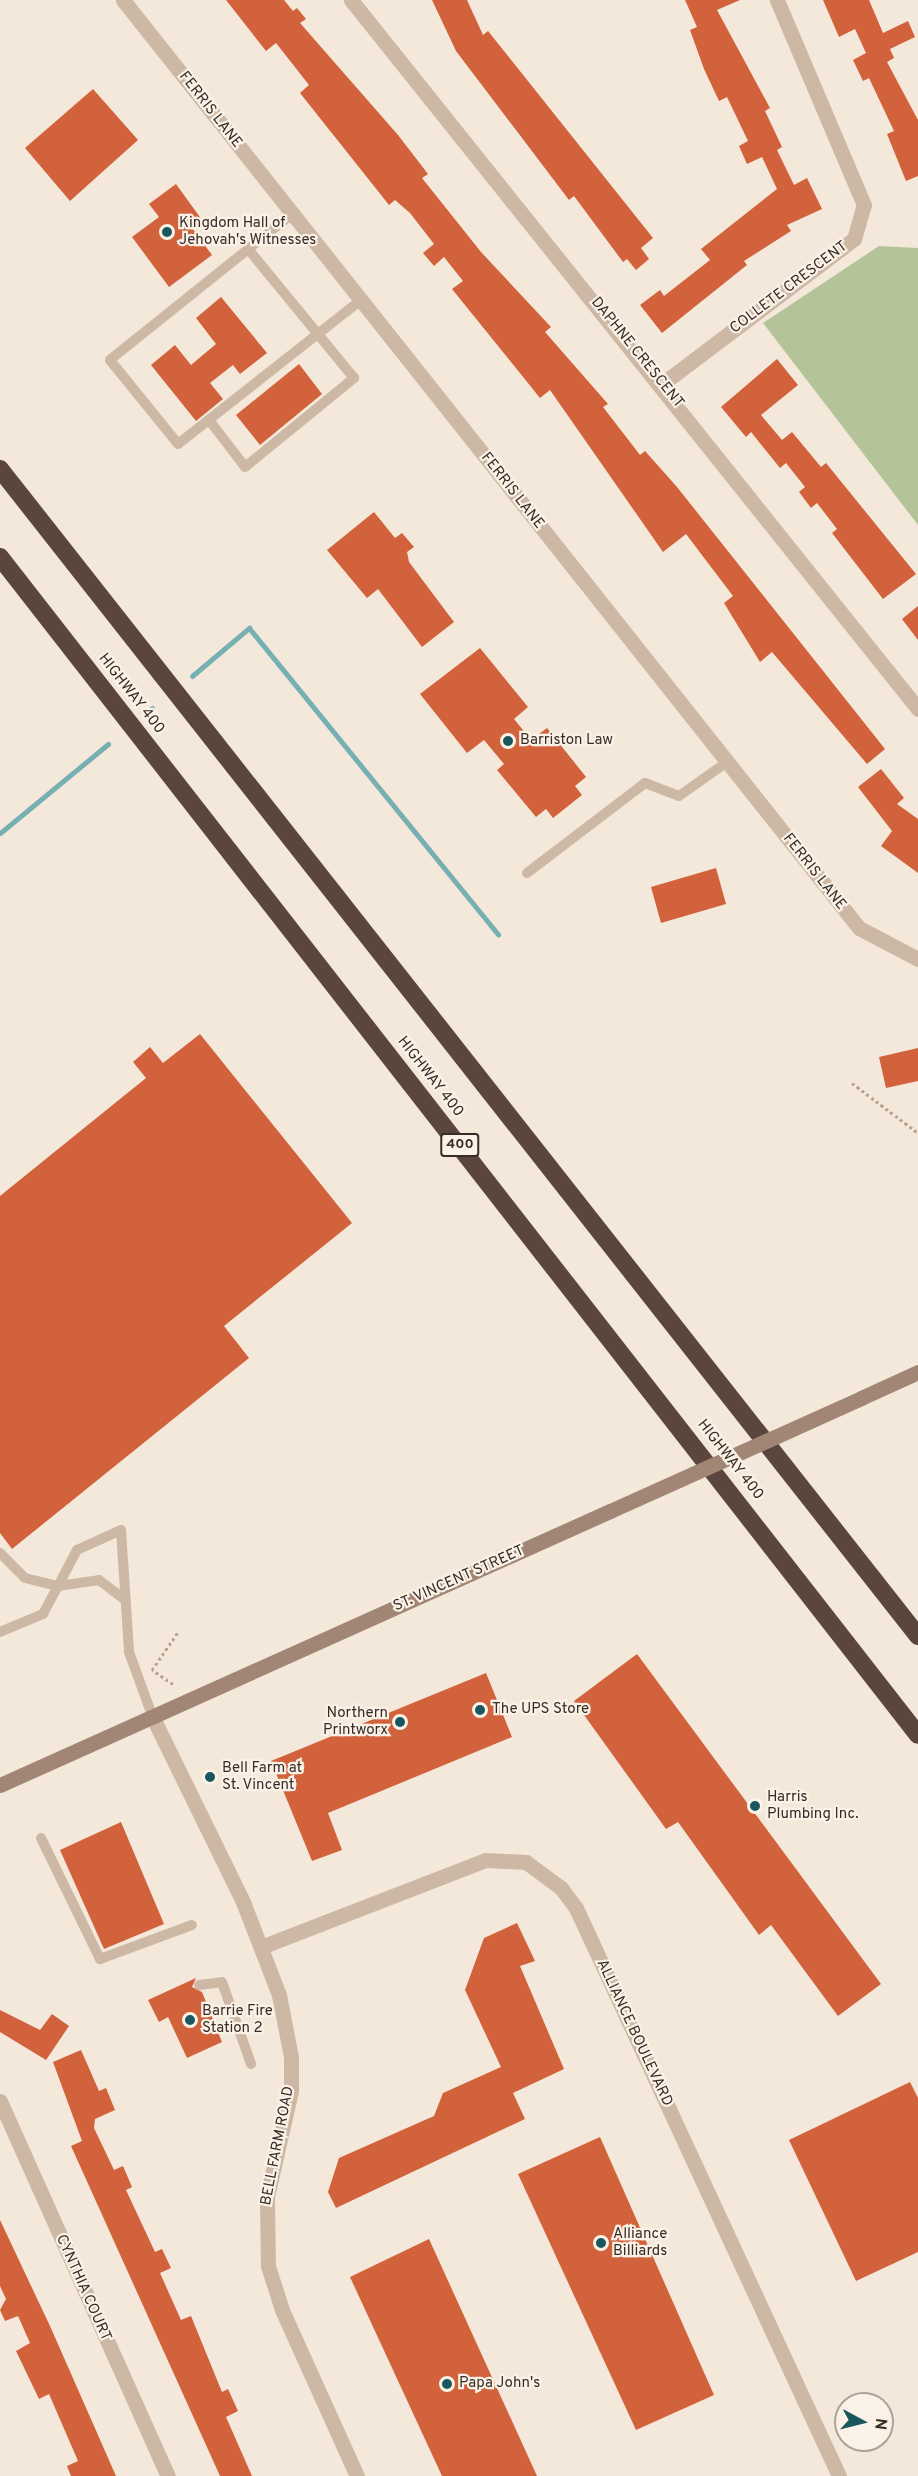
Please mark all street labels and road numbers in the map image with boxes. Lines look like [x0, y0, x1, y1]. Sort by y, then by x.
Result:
street label: FERRIS LANE [175, 68, 245, 152]
street label: COLLETE CRESCENT [727, 238, 851, 338]
street label: DAPHNE CRESCENT [587, 294, 687, 412]
street label: FERRIS LANE [477, 449, 547, 533]
street label: HIGHWAY 400 [94, 650, 168, 738]
street label: FERRIS LANE [779, 830, 849, 914]
street label: HIGHWAY 400 [393, 1033, 467, 1121]
road number: 400 [439, 1134, 481, 1156]
street label: HIGHWAY 400 [693, 1416, 767, 1504]
street label: ST. VINCENT STREET [390, 1542, 528, 1616]
street label: ALLIANCE BOULEVARD [592, 1957, 676, 2109]
street label: BELL FARM ROAD [258, 2085, 298, 2207]
street label: CYNTHIA COURT [51, 2232, 115, 2344]

